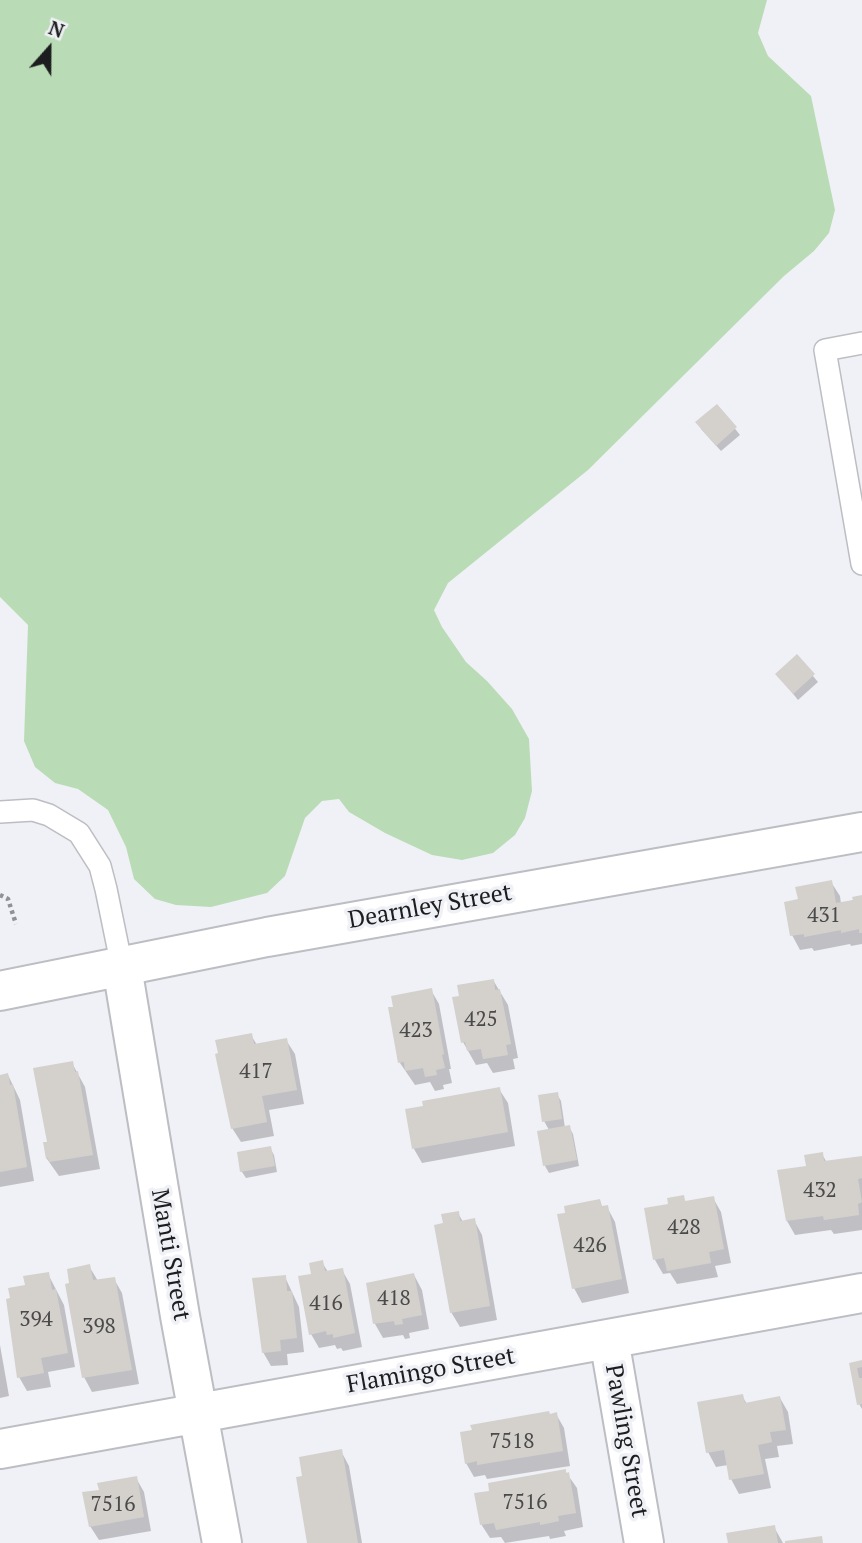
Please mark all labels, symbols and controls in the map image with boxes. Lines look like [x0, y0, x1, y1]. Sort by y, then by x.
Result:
north arrow [14, 14, 84, 84]
text: N [46, 15, 68, 43]
street label: Dearnley Street [346, 878, 514, 936]
house number: 431 [807, 903, 841, 929]
house number: 425 [464, 1007, 498, 1033]
house number: 423 [399, 1018, 433, 1044]
house number: 417 [239, 1059, 273, 1085]
house number: 432 [803, 1178, 837, 1204]
street label: Manti Street [144, 1187, 196, 1323]
house number: 428 [667, 1215, 701, 1241]
house number: 426 [573, 1233, 607, 1259]
house number: 418 [377, 1286, 411, 1312]
house number: 416 [309, 1291, 343, 1317]
house number: 394 [19, 1307, 53, 1333]
house number: 398 [82, 1314, 116, 1340]
street label: Flamingo Street [345, 1342, 517, 1400]
street label: Pawling Street [598, 1362, 654, 1520]
house number: 7518 [490, 1429, 534, 1455]
house number: 7516 [503, 1490, 547, 1516]
house number: 7516 [91, 1492, 135, 1518]

